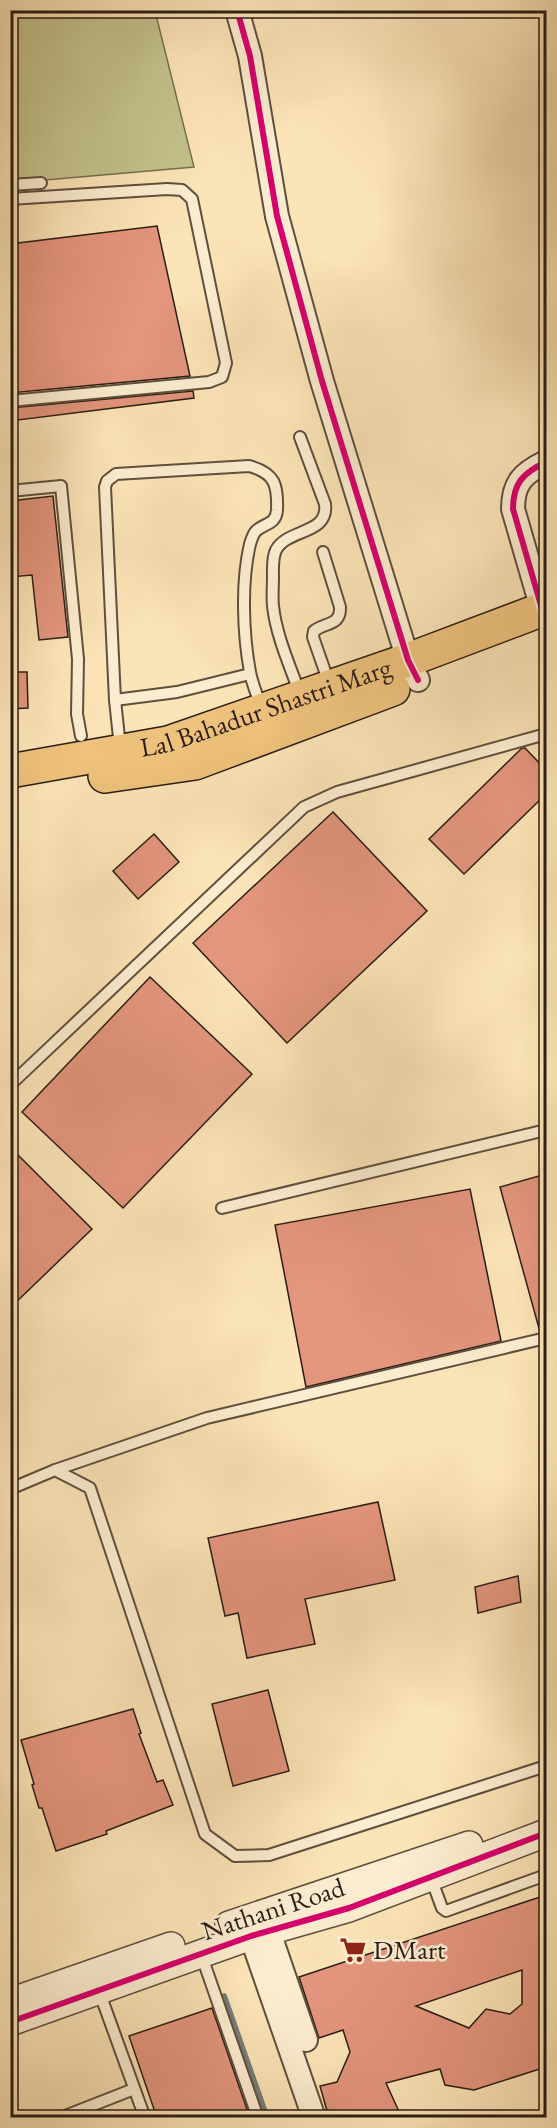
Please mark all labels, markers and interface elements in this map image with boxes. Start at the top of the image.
street label: Lal Bahadur Shastri Marg [137,649,396,765]
street label: Nathani Road [197,1869,349,1948]
place label: DMart [373,1932,446,1967]
supermarket icon: DMart [338,1935,368,1965]

